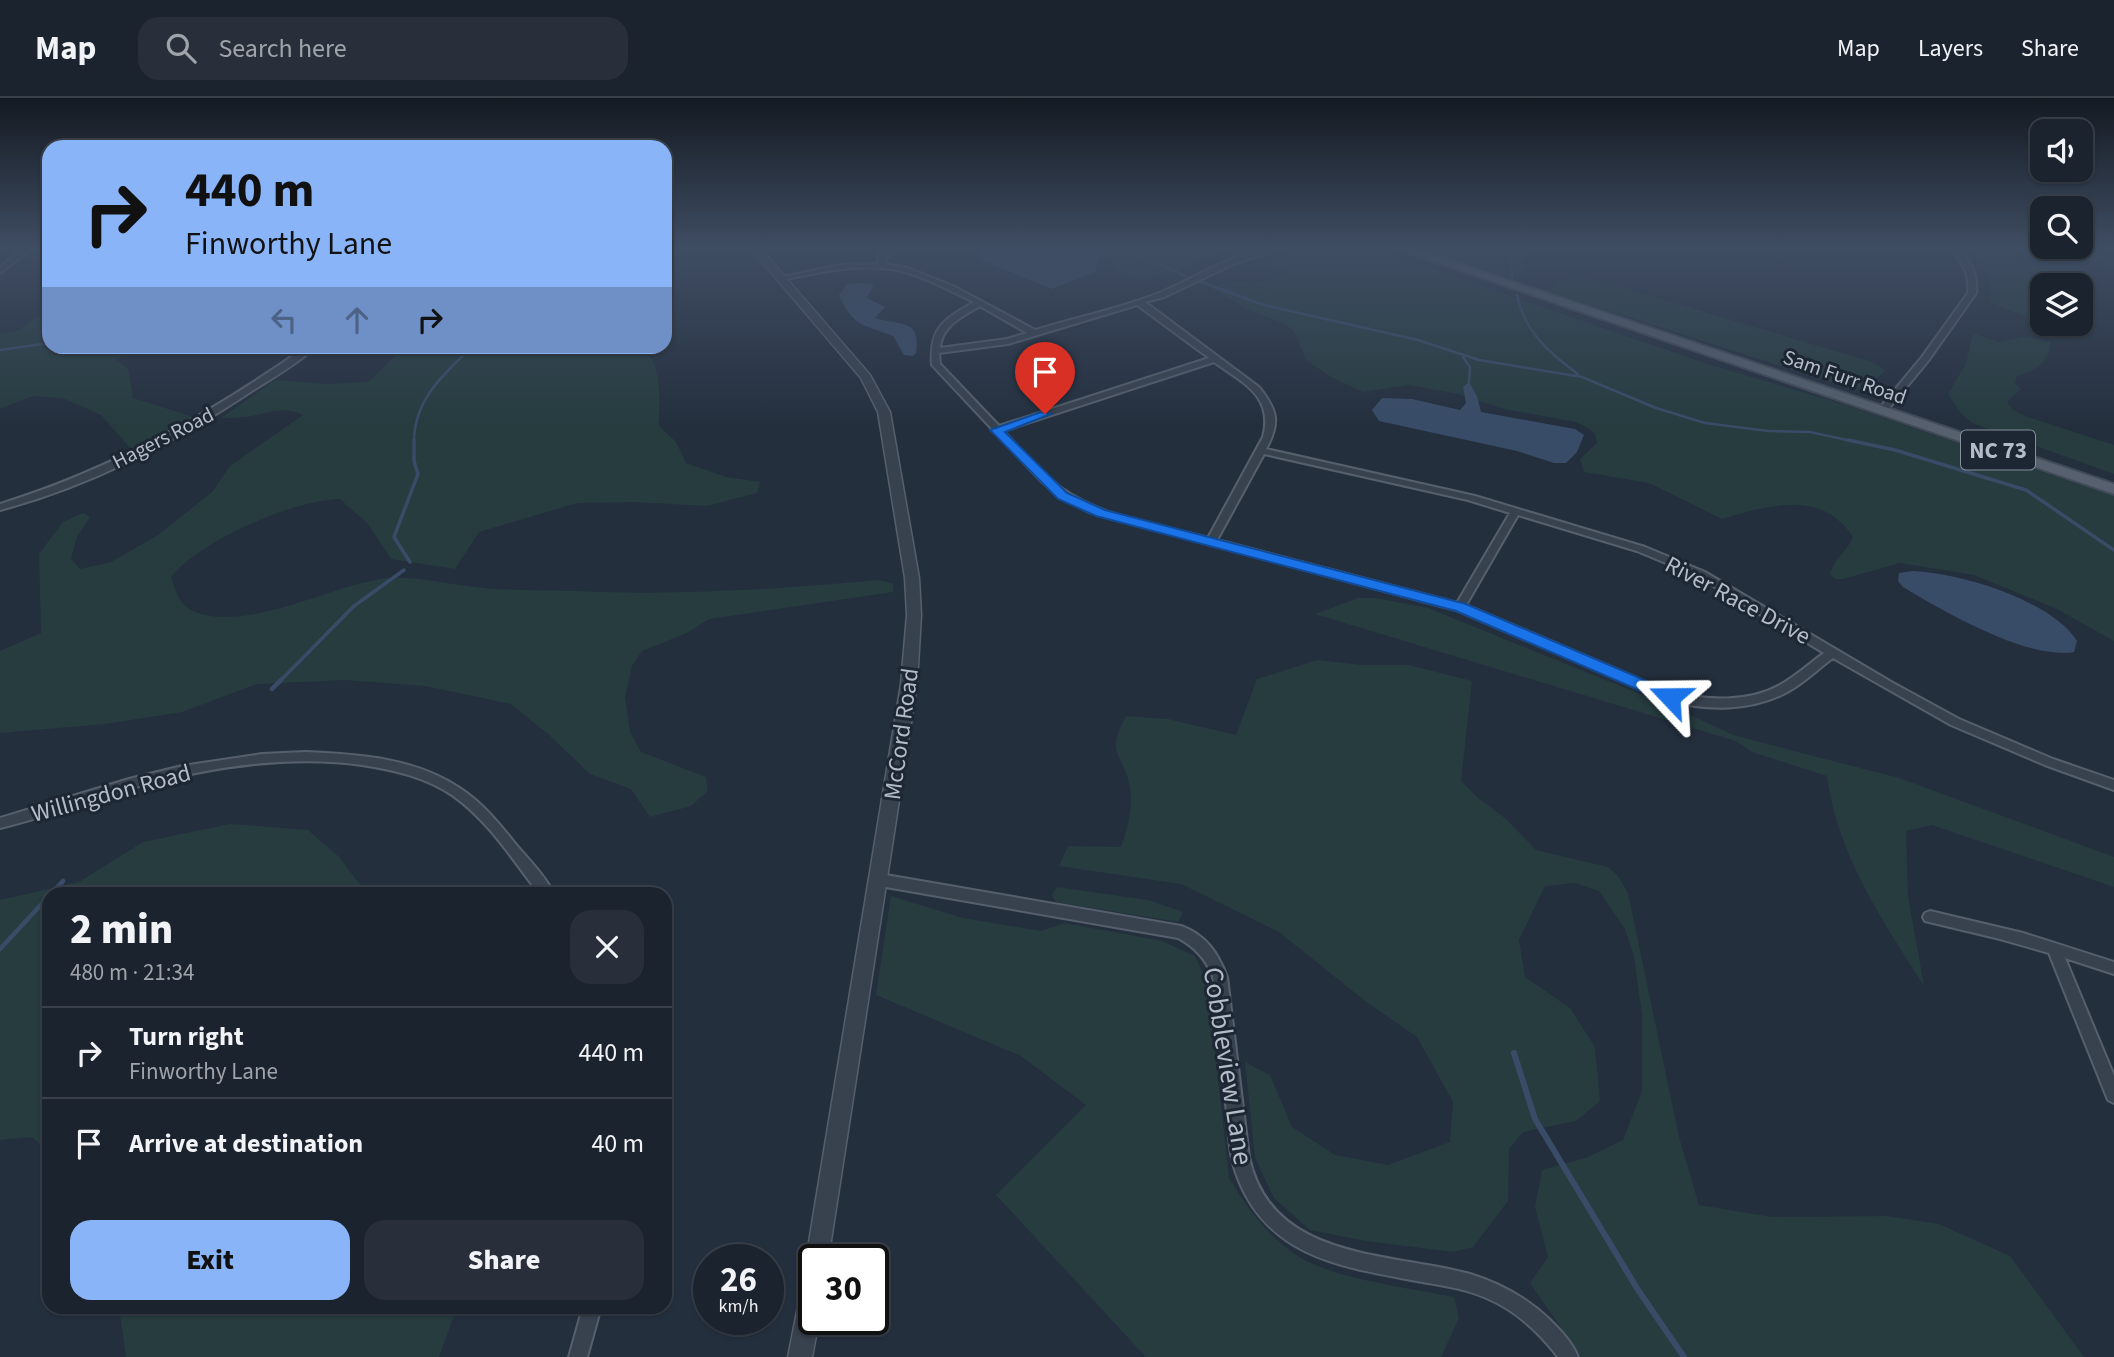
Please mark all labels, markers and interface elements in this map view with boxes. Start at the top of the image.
search box [138,17,628,80]
text: Map [35,25,96,72]
icon: search [162,29,200,67]
text: Search here [218,30,347,67]
text: Map [1837,31,1880,66]
text: Layers [1918,31,1983,66]
text: Share [2021,31,2079,66]
map controls [2030,119,2093,336]
button: sound [2030,119,2093,182]
text: 440 m [185,156,314,226]
icon: right [70,168,161,259]
button: search [2030,196,2093,259]
text: Finworthy Lane [185,221,392,267]
button: layers [2030,273,2093,336]
icon: left [265,301,303,339]
icon: ahead [338,301,376,339]
icon: right [411,301,449,339]
pin [1015,342,1075,414]
street label: Sam Furr Road [1779,342,1911,412]
icon: arrive [1026,353,1064,391]
street label: Hagers Road [107,400,219,476]
road number: NC 73 [1961,430,2035,470]
street label: River Race Drive [1659,547,1817,654]
position arrow [1633,660,1707,734]
street label: McCord Road [875,666,928,802]
street label: Willingdon Road [28,755,195,832]
text: 2 min [70,900,173,960]
button: close [570,910,644,984]
text: 480 m · 21:34 [70,956,194,989]
street label: Cobbleview Lane [1193,964,1263,1168]
text: Turn right [129,1018,244,1055]
icon: right [70,1034,108,1072]
text: 440 m [578,1034,644,1071]
text: Finworthy Lane [129,1055,278,1088]
icon: arrive [70,1125,108,1163]
text: Arrive at destination [129,1125,363,1162]
text: 40 m [591,1125,644,1162]
button: Exit [70,1220,350,1300]
button: Share [364,1220,644,1300]
speed limit sign: 30 [798,1244,889,1335]
text: 26 [720,1255,757,1305]
text: km/h [719,1294,758,1319]

